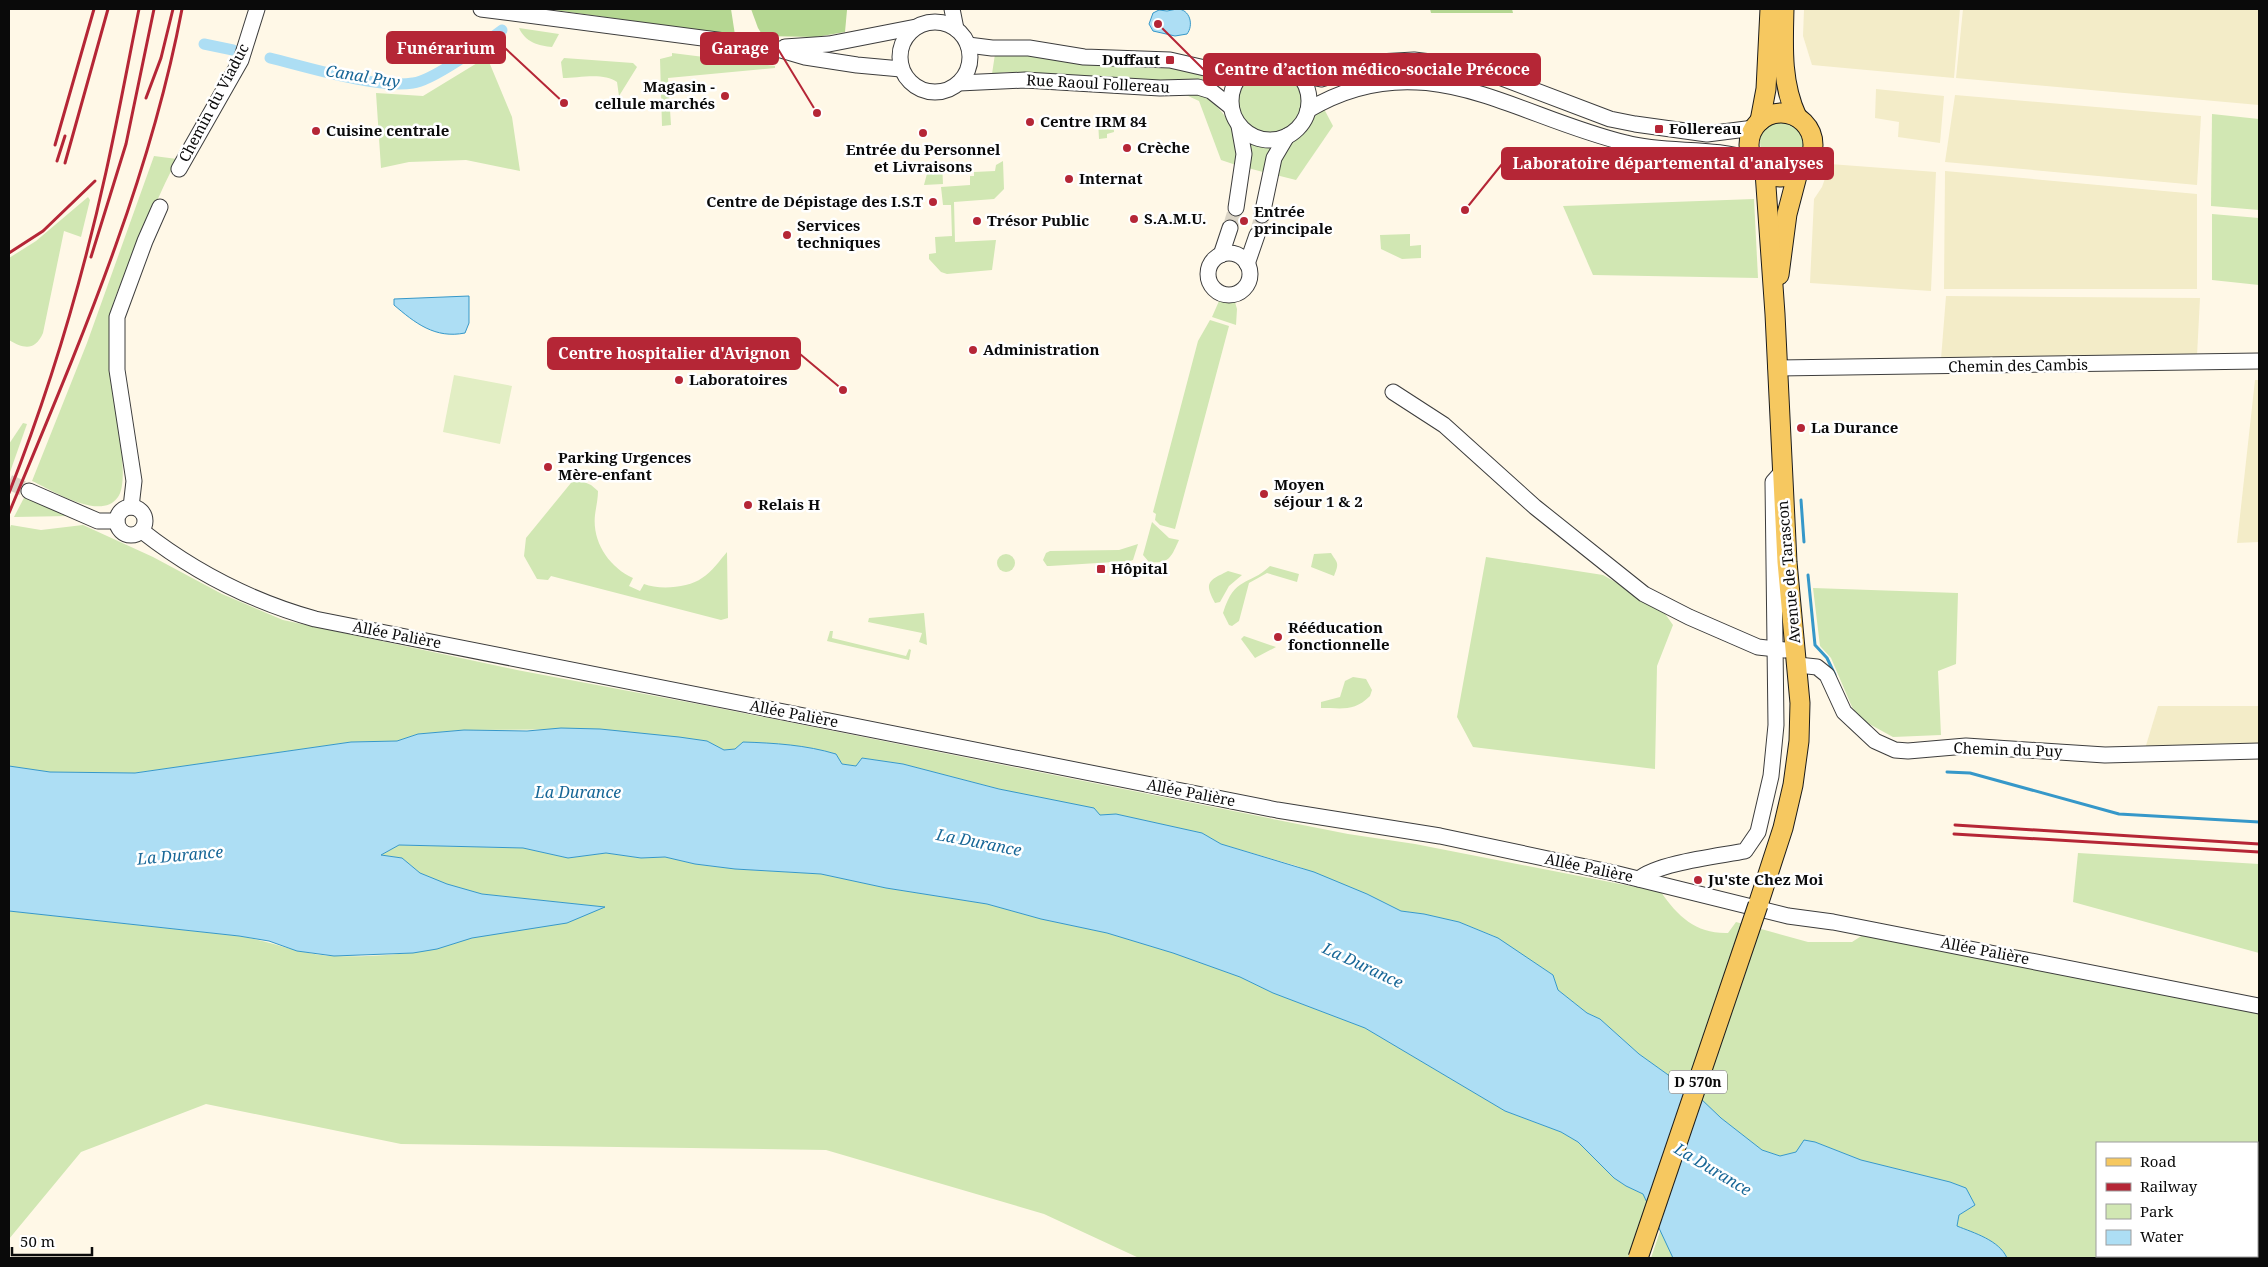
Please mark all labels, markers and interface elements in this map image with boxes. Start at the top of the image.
callout: Funérarium [387,32,505,63]
callout: Garage [701,33,778,64]
text: Funérarium [397,37,495,59]
text: Garage [711,37,769,59]
street label: Chemin du Viaduc [173,40,253,165]
place label: Duffaut [1102,49,1160,69]
marker: Duffaut [1164,54,1176,66]
callout: Centre d’action médico-sociale Précoce [1204,54,1540,85]
text: Centre d’action médico-sociale Précoce [1214,58,1530,80]
water label: Canal Puy [324,59,402,93]
street label: Rue Raoul Follereau [1026,69,1171,97]
place label: Magasin - cellule marchés [595,76,715,113]
marker: Magasin - cellule marchés [719,90,731,102]
place label: Centre IRM 84 [1040,111,1147,131]
marker: Centre IRM 84 [1024,116,1036,128]
place label: Follereau [1669,118,1742,138]
place label: Cuisine centrale [326,120,449,140]
marker: Follereau [1653,123,1665,135]
marker: Cuisine centrale [310,125,322,137]
marker: Entrée du Personnel et Livraisons [917,127,929,139]
place label: Crèche [1137,137,1190,157]
place label: Entrée du Personnel et Livraisons [846,139,1001,176]
marker: Crèche [1121,142,1133,154]
callout: Laboratoire départemental d'analyses [1502,148,1833,179]
text: Laboratoire départemental d'analyses [1513,152,1824,174]
place label: Internat [1079,168,1143,188]
marker: Internat [1063,173,1075,185]
place label: Centre de Dépistage des I.S.T [706,191,923,211]
marker: Centre de Dépistage des I.S.T [927,196,939,208]
place label: Entrée principale [1254,201,1333,238]
place label: S.A.M.U. [1144,208,1207,228]
place label: Trésor Public [987,210,1089,230]
marker: S.A.M.U. [1128,213,1140,225]
place label: Services techniques [797,215,880,252]
marker: Trésor Public [971,215,983,227]
marker: Entrée principale [1238,215,1250,227]
marker: Services techniques [781,229,793,241]
callout: Centre hospitalier d'Avignon [548,338,800,369]
place label: Administration [983,339,1100,359]
text: Centre hospitalier d'Avignon [558,342,790,364]
marker: Administration [967,344,979,356]
street label: Chemin des Cambis [1948,354,2088,376]
place label: Laboratoires [689,369,788,389]
marker: Laboratoires [673,374,685,386]
place label: La Durance [1811,417,1898,437]
marker: La Durance [1795,422,1807,434]
place label: Parking Urgences Mère-enfant [558,447,691,484]
marker: Parking Urgences Mère-enfant [542,461,554,473]
place label: Moyen séjour 1 & 2 [1274,474,1363,511]
marker: Moyen séjour 1 & 2 [1258,488,1270,500]
place label: Relais H [758,494,820,514]
marker: Relais H [742,499,754,511]
street label: Avenue de Tarascon [1772,499,1804,644]
place label: Hôpital [1111,558,1169,578]
marker: Hôpital [1095,563,1107,575]
street label: Allée Palière [351,616,443,652]
place label: Rééducation fonctionnelle [1288,617,1390,654]
marker: Rééducation fonctionnelle [1272,631,1284,643]
street label: Allée Palière [748,695,840,731]
street label: Chemin du Puy [1953,737,2063,761]
street label: Allée Palière [1145,774,1237,810]
water label: La Durance [534,781,621,803]
water label: La Durance [934,823,1024,861]
water label: La Durance [135,840,224,870]
street label: Allée Palière [1543,848,1635,886]
place label: Ju'ste Chez Moi [1707,869,1824,889]
marker: Ju'ste Chez Moi [1692,874,1704,886]
street label: Allée Palière [1939,932,2031,968]
water label: La Durance [1318,936,1407,993]
road number: D 570n [1669,1070,1727,1094]
water label: La Durance [1669,1137,1756,1201]
legend [2096,1142,2258,1257]
text: Road [2140,1151,2176,1171]
text: Railway [2140,1176,2198,1196]
text: Park [2140,1201,2174,1221]
scale bar [12,1224,92,1256]
text: Water [2140,1226,2183,1246]
text: 50 m [20,1231,55,1251]

